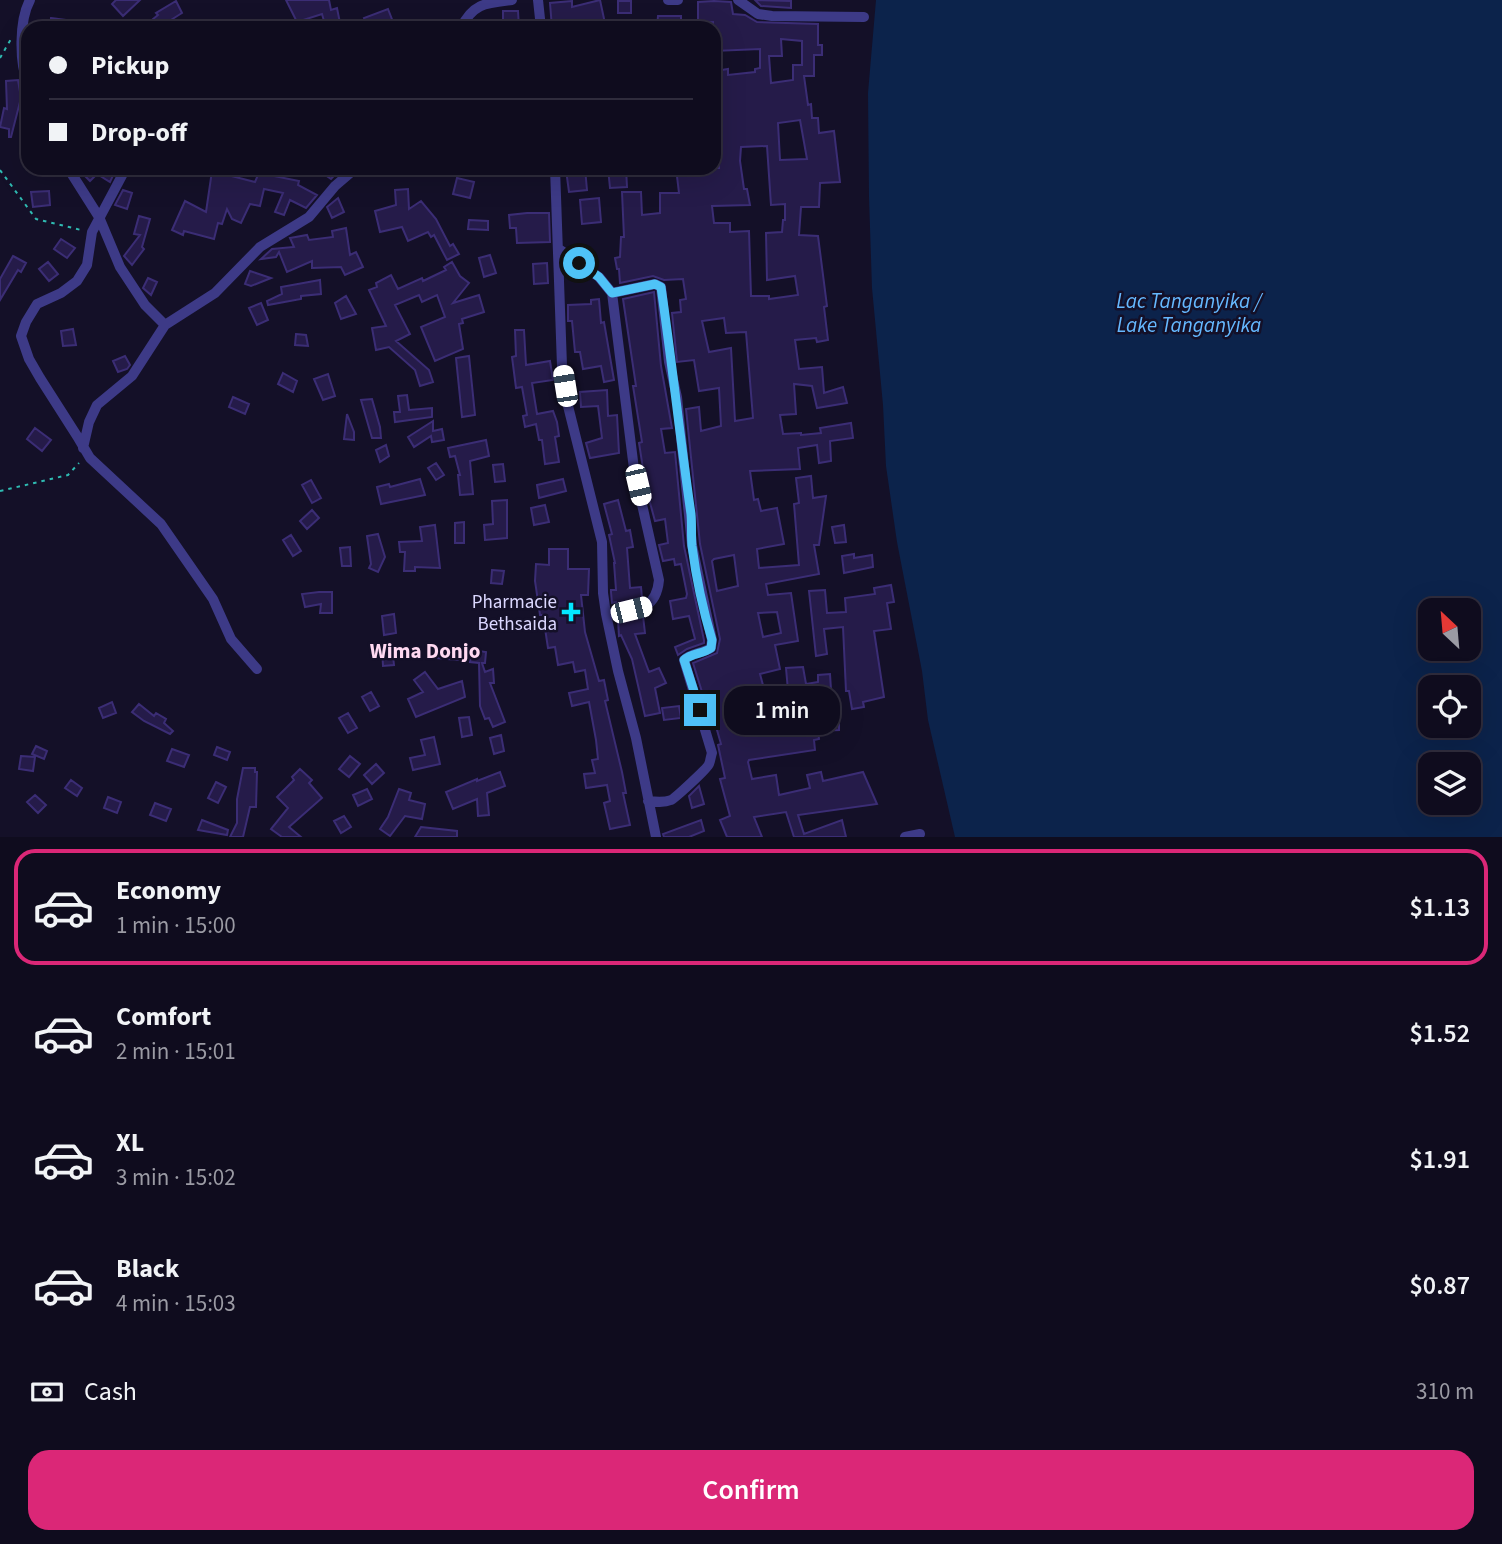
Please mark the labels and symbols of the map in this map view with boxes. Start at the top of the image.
route start [563,247,595,279]
water label: Lac Tanganyika / Lake Tanganyika [1116,286,1264,340]
car [552,364,579,408]
car [624,462,653,508]
place label: Pharmacie Bethsaida [472,589,557,638]
car [609,595,654,625]
north arrow [1418,598,1480,662]
marker: Pharmacie Bethsaida [563,604,579,620]
district label: Wima Donjo [370,636,480,666]
callout: 1 min [724,686,840,734]
route end [684,694,716,726]

